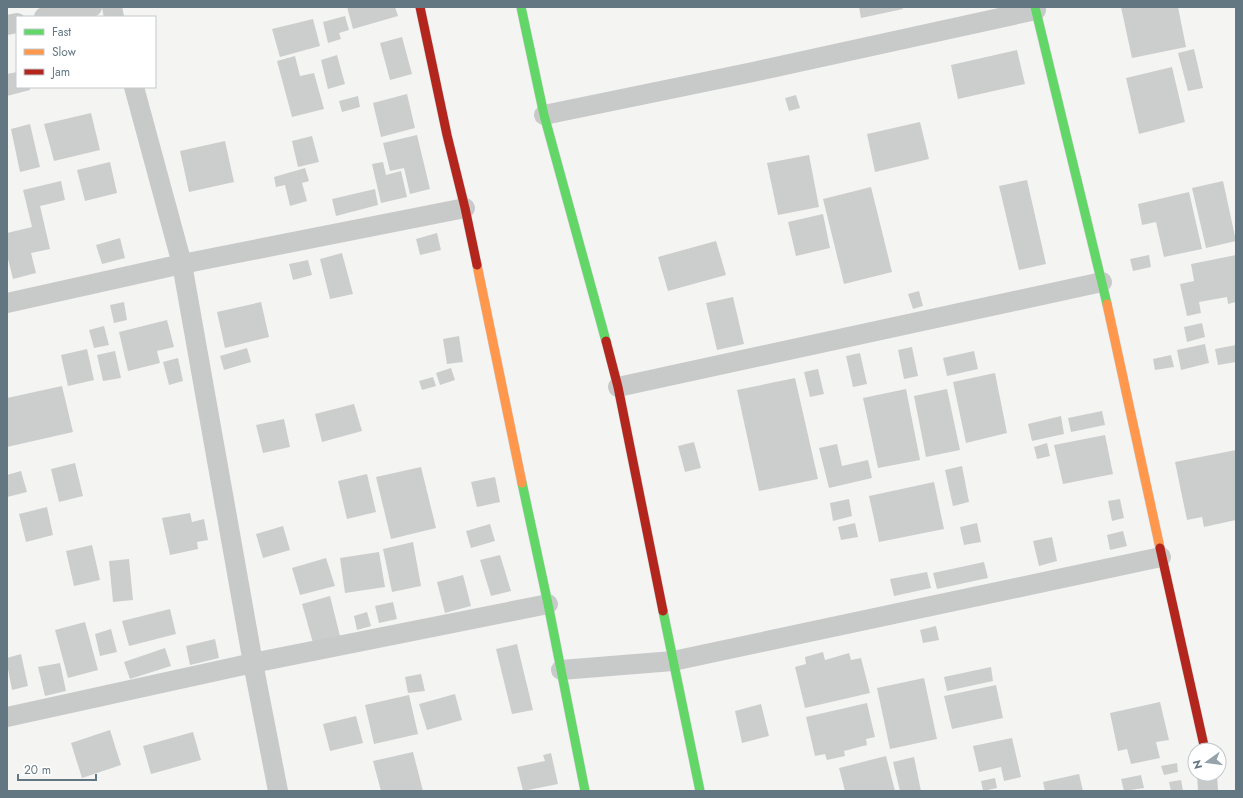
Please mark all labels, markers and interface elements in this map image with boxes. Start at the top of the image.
legend [16,16,156,88]
text: Fast [52,23,71,41]
text: Slow [52,43,77,61]
text: Jam [50,63,70,81]
north arrow [1187,742,1227,782]
scale bar [18,756,96,782]
text: N [1188,758,1206,771]
text: 20 m [24,761,51,779]

